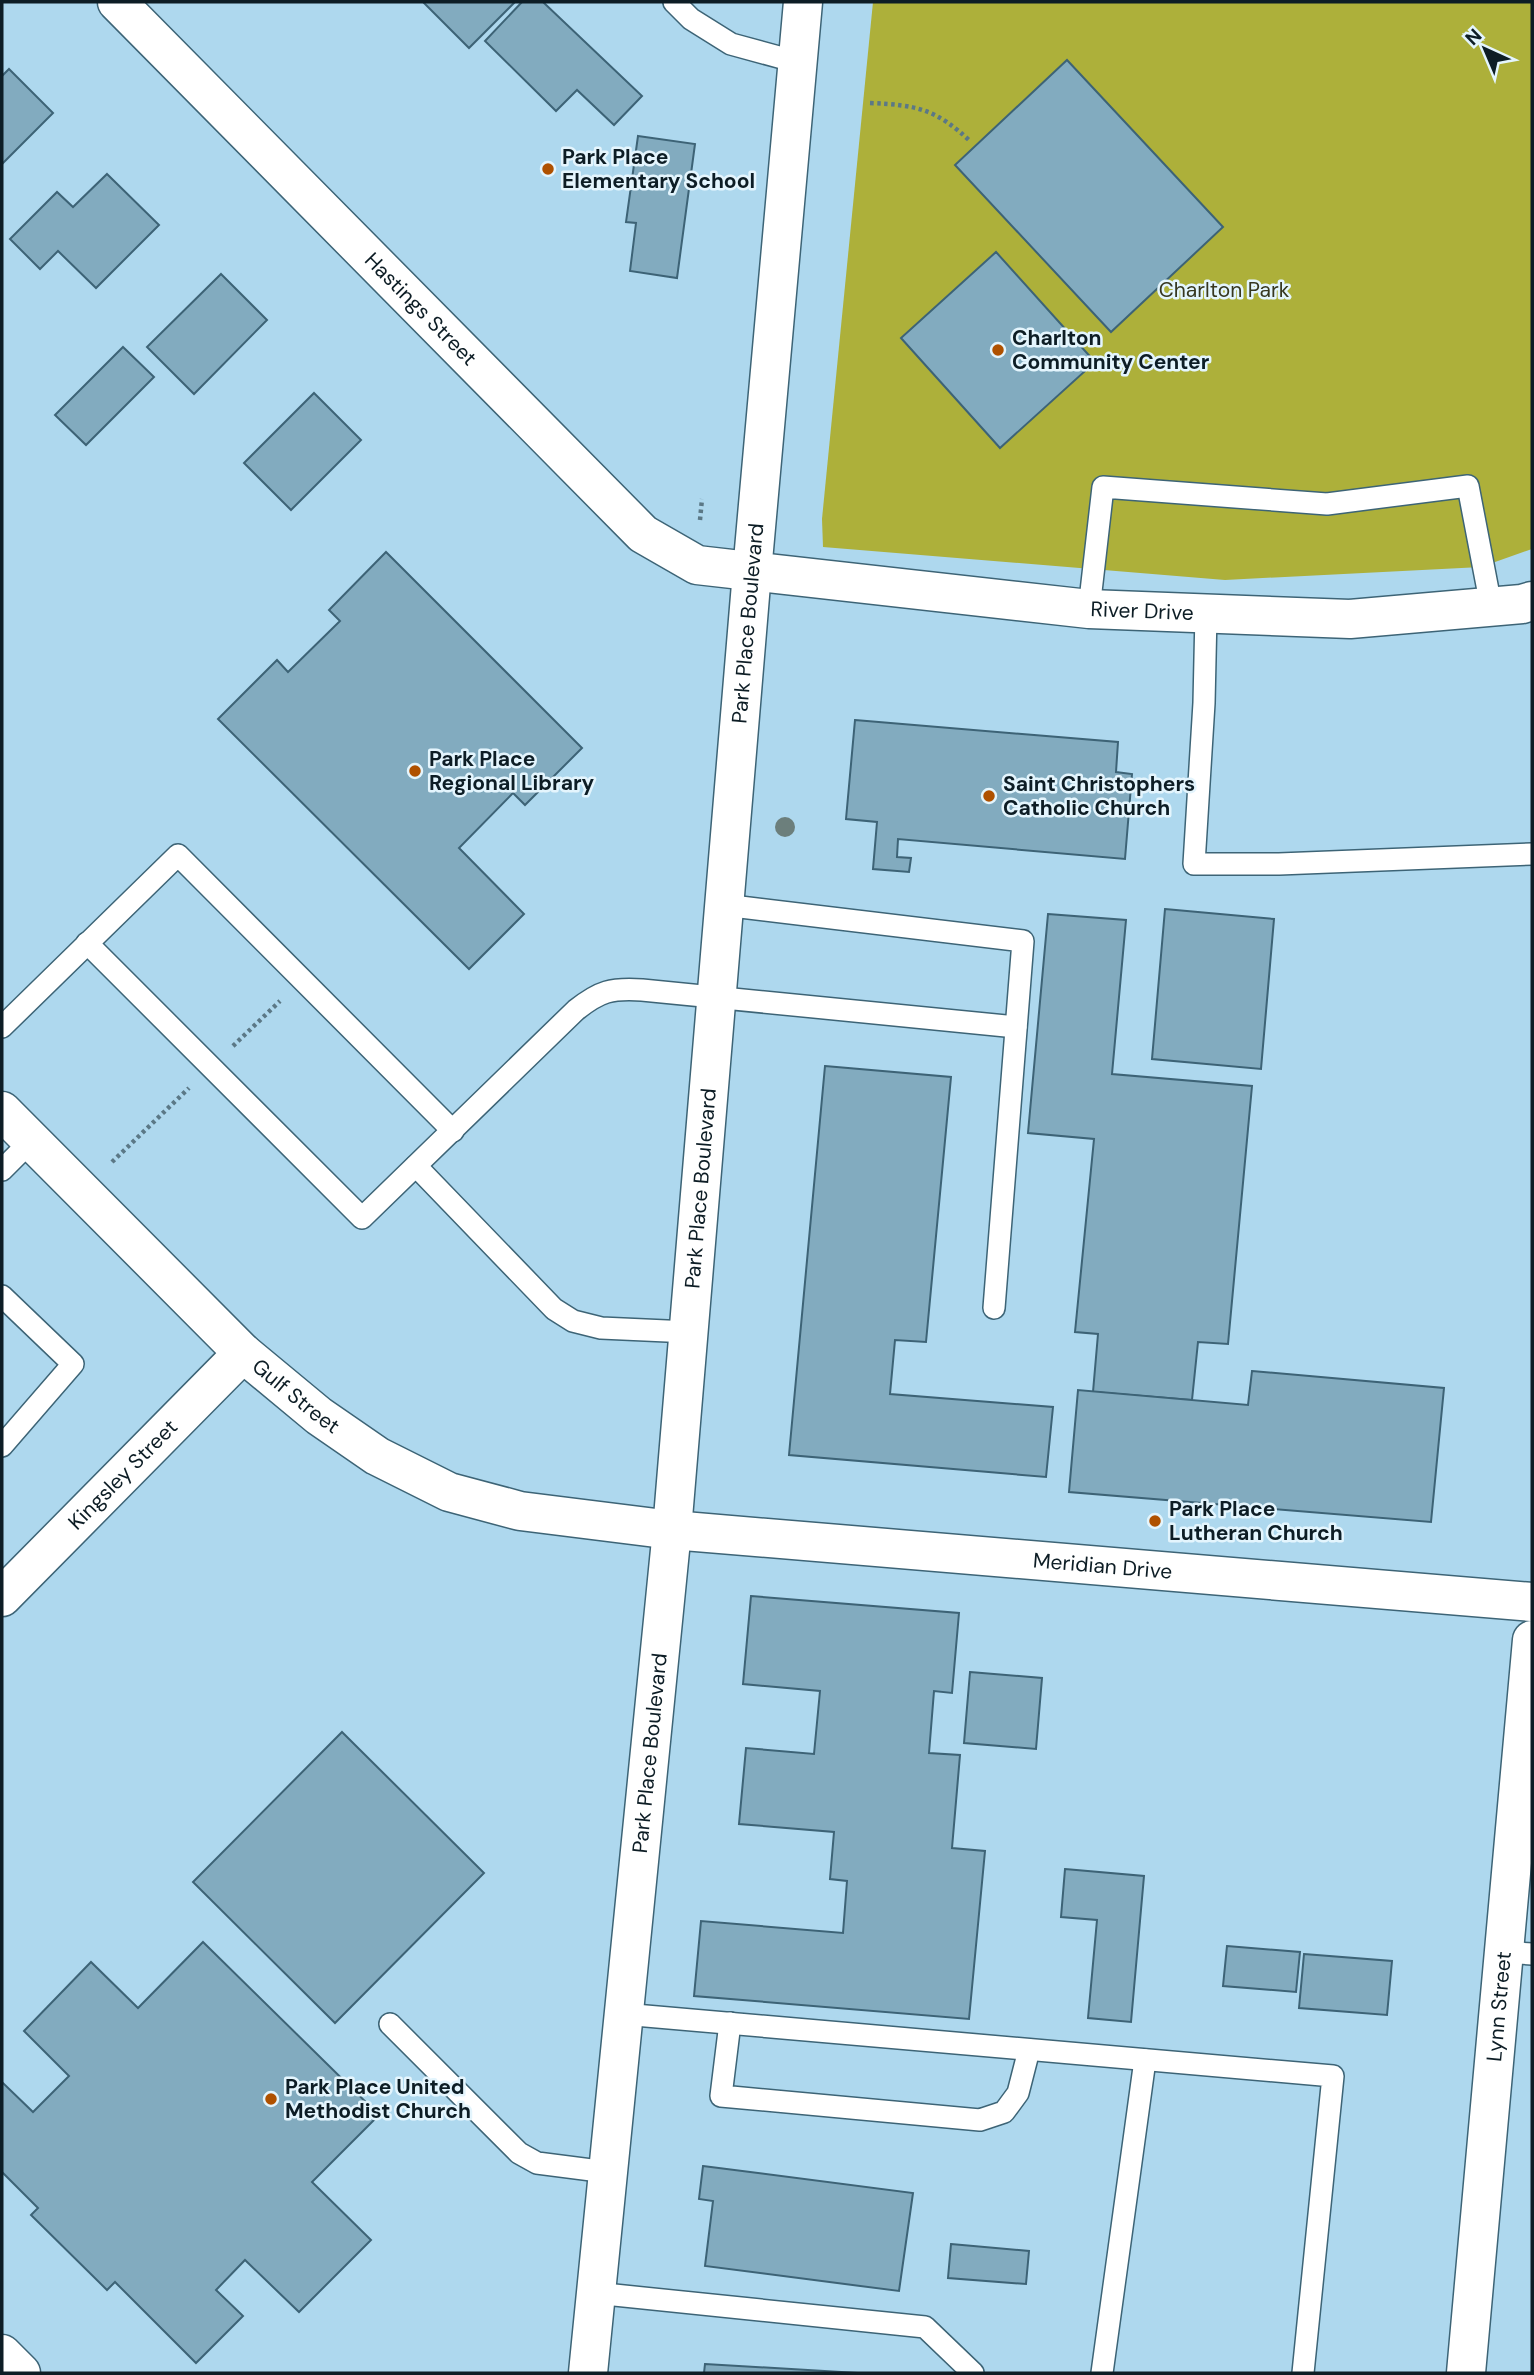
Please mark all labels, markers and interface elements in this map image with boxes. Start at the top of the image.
north arrow [1450,14,1520,84]
text: N [1460,23,1487,51]
place label: Park Place Elementary School [562,143,755,195]
marker: Park Place Elementary School [540,161,556,177]
street label: Hastings Street [359,247,483,372]
park label: Charlton Park [1159,276,1290,304]
place label: Charlton Community Center [1012,324,1210,376]
marker: Charlton Community Center [990,342,1006,358]
street label: Park Place Boulevard [725,522,770,725]
street label: River Drive [1090,595,1194,627]
place label: Park Place Regional Library [429,745,595,797]
marker: Park Place Regional Library [407,763,423,779]
place label: Saint Christophers Catholic Church [1003,770,1195,822]
marker: Saint Christophers Catholic Church [981,788,997,804]
street label: Park Place Boulevard [678,1087,723,1290]
street label: Gulf Street [246,1352,345,1440]
street label: Kingsley Street [62,1413,184,1536]
place label: Park Place Lutheran Church [1169,1495,1343,1547]
marker: Park Place Lutheran Church [1147,1513,1163,1529]
street label: Meridian Drive [1032,1546,1173,1586]
street label: Park Place Boulevard [626,1652,674,1854]
street label: Lynn Street [1480,1950,1518,2063]
place label: Park Place United Methodist Church [285,2073,471,2125]
marker: Park Place United Methodist Church [263,2091,279,2107]

